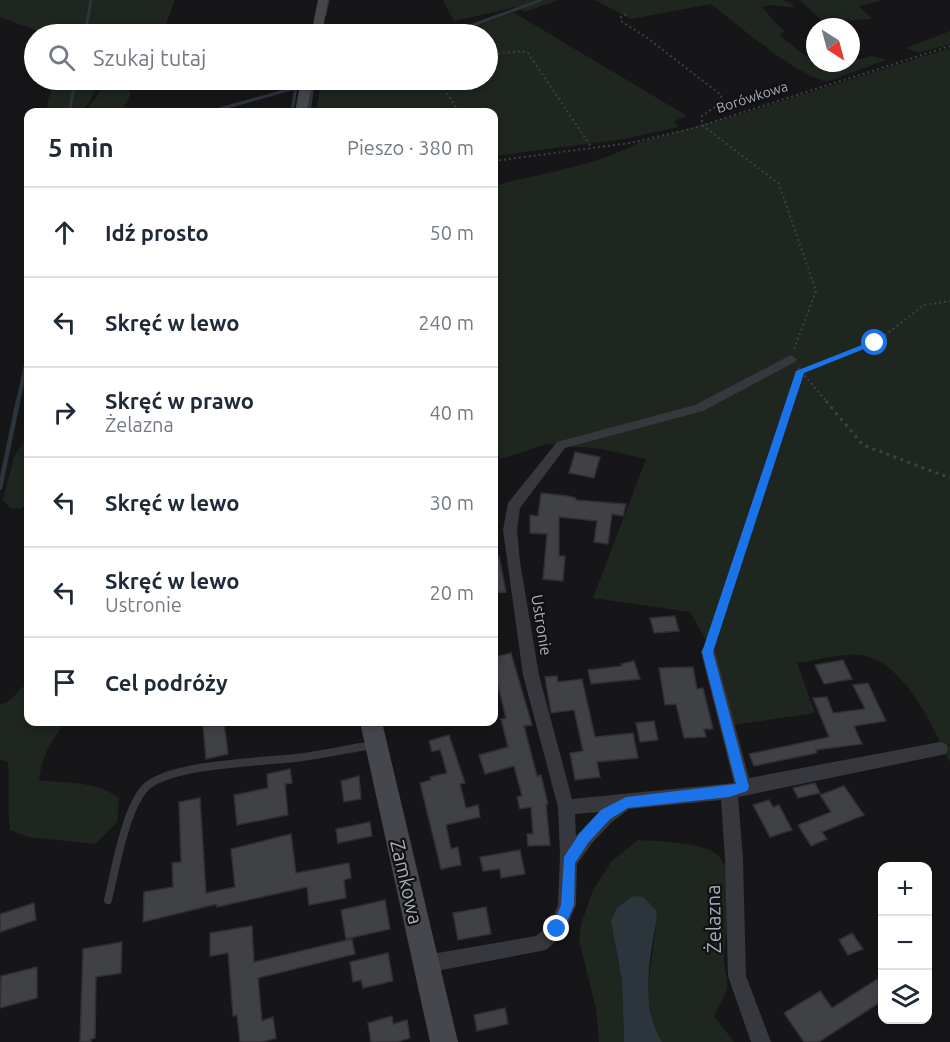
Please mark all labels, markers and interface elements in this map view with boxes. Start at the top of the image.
north arrow [806,18,860,72]
search box [24,24,498,90]
icon: search [45,41,78,74]
text: Szukaj tutaj [93,45,206,70]
street label: Borówkowa [714,78,790,116]
text: 5 min [48,133,114,162]
text: Pieszo · 380 m [347,136,474,159]
icon: ahead [48,216,81,249]
text: Idź prosto [105,220,209,245]
text: 50 m [430,221,474,244]
icon: left [48,306,81,339]
text: Skręć w lewo [105,310,239,335]
text: 240 m [418,311,474,334]
route start [861,329,887,355]
text: Skręć w prawo [105,388,254,413]
icon: right [48,396,81,429]
text: 40 m [430,401,474,424]
text: Żelazna [105,413,174,436]
icon: left [48,486,81,519]
text: Skręć w lewo [105,490,239,515]
text: 30 m [430,491,474,514]
text: Skręć w lewo [105,568,239,593]
icon: left [48,576,81,609]
text: 20 m [430,581,474,604]
text: Ustronie [105,593,182,616]
street label: Ustronie [528,593,556,657]
icon: arrive [48,666,81,699]
text: Cel podróży [105,670,228,695]
street label: Zamkowa [386,837,428,927]
map controls [878,862,932,1024]
button: + [878,862,932,916]
street label: Żelazna [701,884,725,954]
route end [543,915,569,941]
button: − [878,916,932,970]
button: layers [878,970,932,1024]

